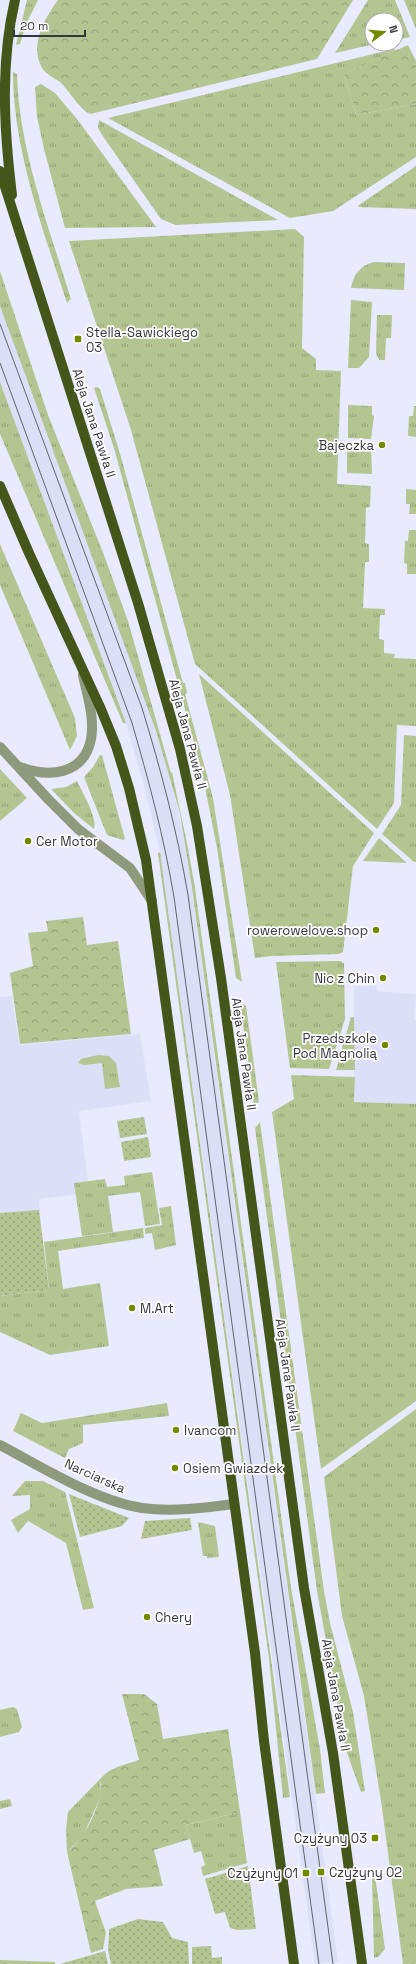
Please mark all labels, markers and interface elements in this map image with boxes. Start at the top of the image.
scale bar [14,12,85,38]
north arrow [364,12,404,52]
text: 20 m [20,18,48,34]
text: N [386,24,401,35]
place label: Stella-Sawickiego 03 [86,324,198,356]
marker: Stella-Sawickiego 03 [73,334,83,344]
street label: Aleja Jana Pawła II [68,366,120,480]
place label: Bajeczka [318,437,375,454]
marker: Bajeczka [377,440,387,450]
street label: Aleja Jana Pawła II [165,677,211,791]
place label: Cer Motor [36,833,98,850]
marker: Cer Motor [23,836,33,846]
place label: rowerowelove.shop [247,922,368,939]
marker: rowerowelove.shop [371,925,381,935]
place label: Nic z Chin [314,970,375,987]
marker: Nic z Chin [378,973,388,983]
street label: Aleja Jana Pawła II [228,996,260,1112]
place label: Przedszkole Pod Magnolią [293,1030,378,1062]
marker: Przedszkole Pod Magnolią [380,1040,390,1050]
place label: M.Art [140,1300,174,1317]
marker: M.Art [127,1303,137,1313]
street label: Aleja Jana Pawła II [272,1317,304,1433]
place label: Ivancom [184,1422,236,1439]
marker: Ivancom [171,1425,181,1435]
street label: Narciarska [62,1455,129,1497]
place label: Osiem Gwiazdek [183,1460,283,1477]
marker: Osiem Gwiazdek [170,1463,180,1473]
place label: Chery [155,1609,192,1626]
marker: Chery [142,1612,152,1622]
street label: Aleja Jana Pawła II [318,1637,354,1753]
place label: Czyżyny 03 [294,1830,367,1847]
marker: Czyżyny 03 [370,1833,380,1843]
place label: Czyżyny 02 [329,1864,402,1881]
place label: Czyżyny 01 [227,1865,298,1882]
marker: Czyżyny 02 [316,1867,326,1877]
marker: Czyżyny 01 [301,1868,311,1878]

